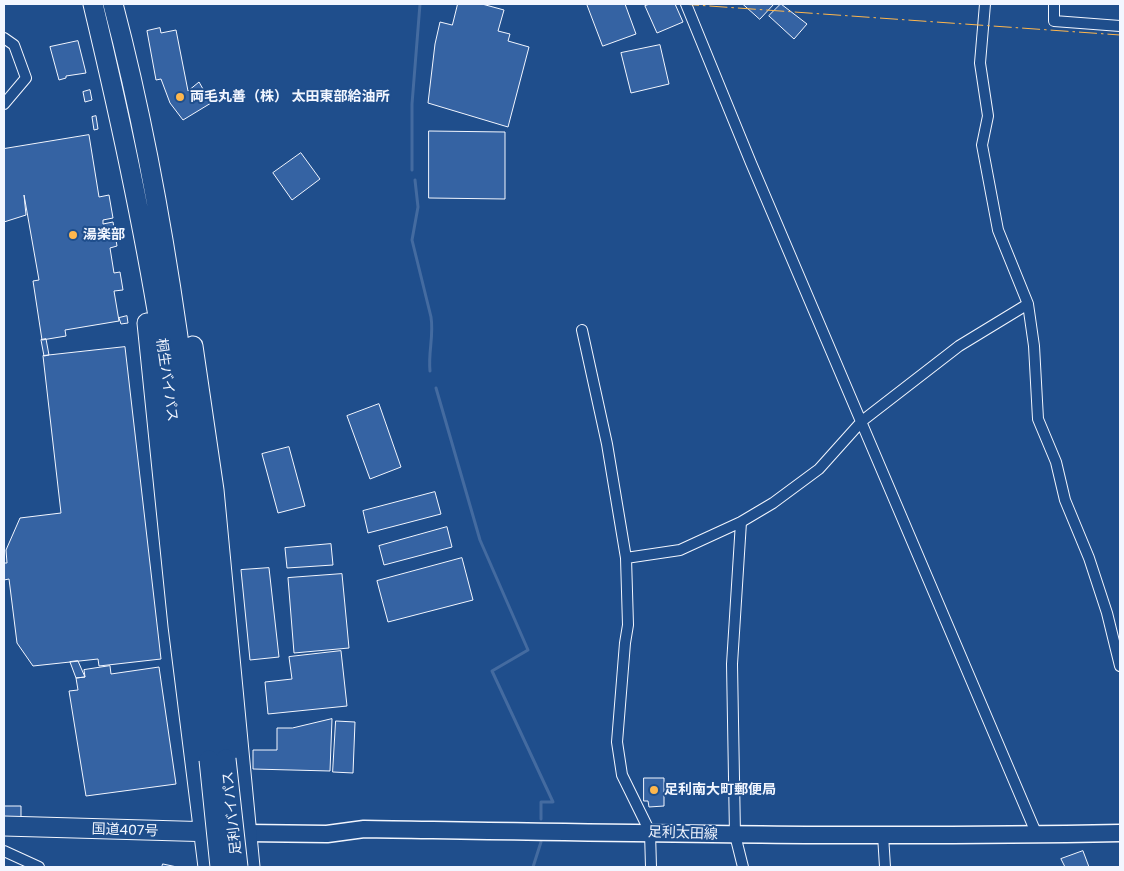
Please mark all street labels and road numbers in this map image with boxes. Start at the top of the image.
street label: 桐生バイパス [153,337,181,423]
street label: 足利バイパス [219,770,245,856]
street label: 国道407号 [91,820,159,840]
street label: 足利太田線 [648,823,718,843]

